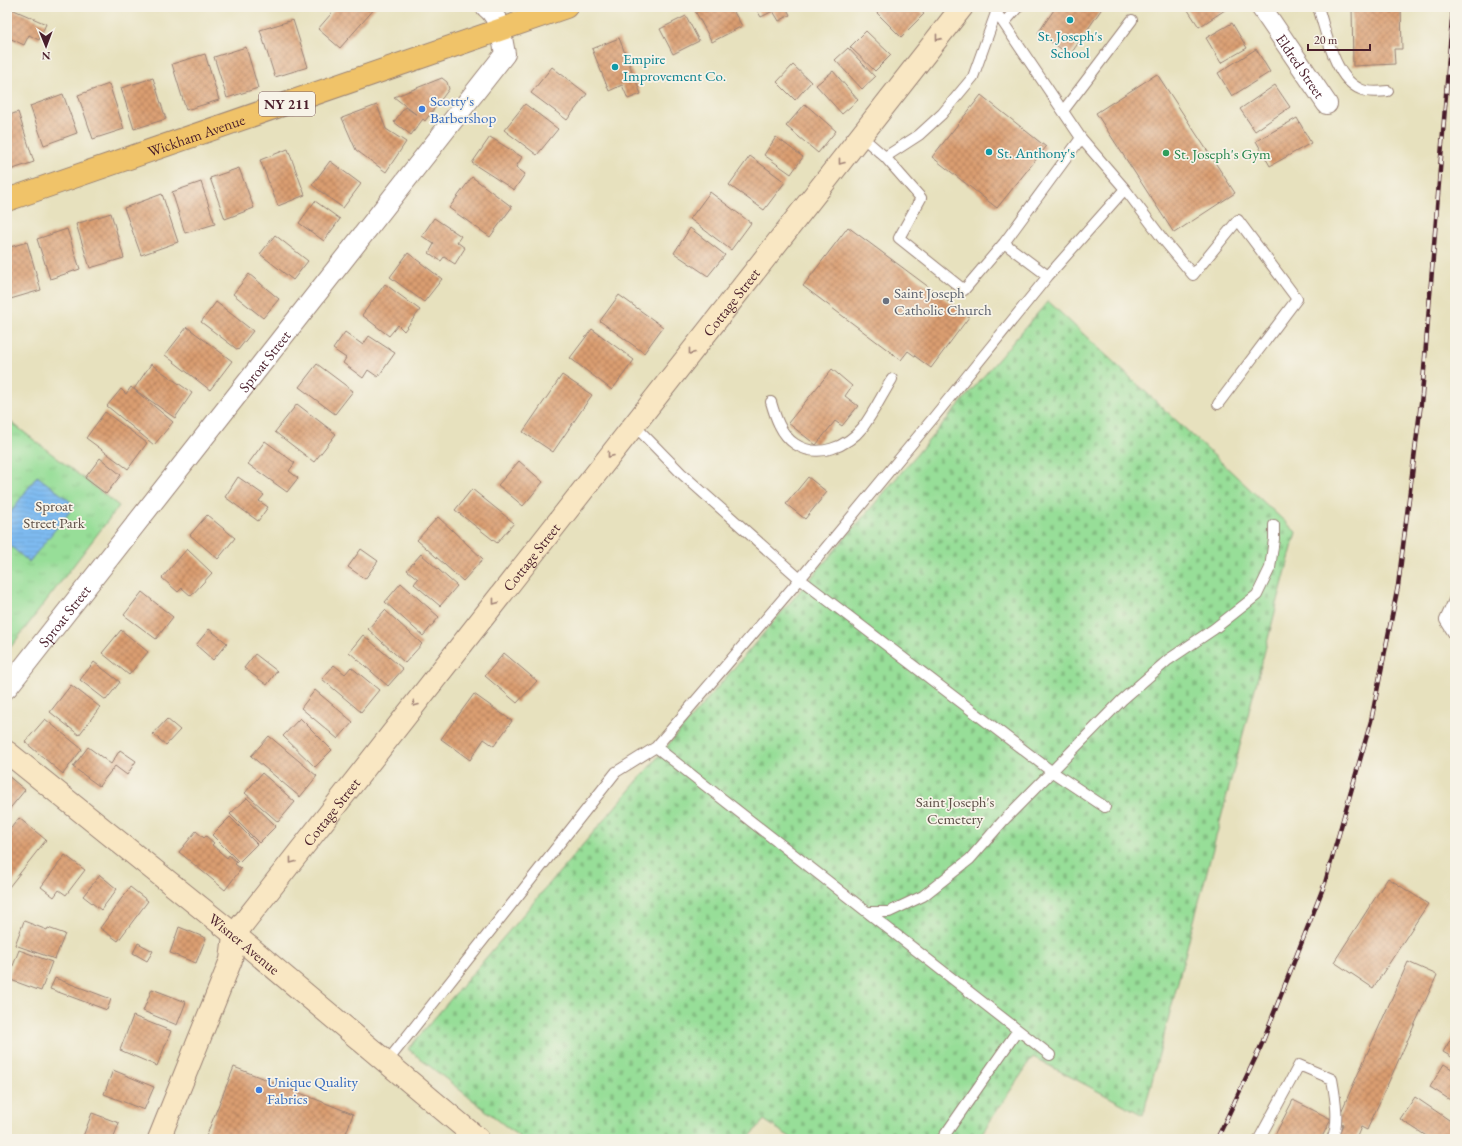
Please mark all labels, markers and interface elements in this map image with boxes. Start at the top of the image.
marker: St. Joseph's School [1065,15,1075,25]
north arrow [26,26,66,66]
place label: St. Joseph's School [1038,26,1102,62]
scale bar [1308,26,1370,52]
street label: Eldred Street [1272,30,1330,102]
text: 20 m [1314,32,1338,48]
one-way arrow [936,33,943,40]
text: N [42,49,51,63]
place label: Empire Improvement Co. [623,49,726,85]
marker: Empire Improvement Co. [610,62,620,72]
place label: Scotty's Barbershop [430,91,496,127]
road number: NY 211 [259,92,315,116]
marker: Scotty's Barbershop [417,104,427,114]
street label: Wickham Avenue [145,109,247,160]
place label: St. Anthony's [997,143,1075,162]
place label: St. Joseph's Gym [1174,144,1271,163]
marker: St. Anthony's [984,147,994,157]
marker: St. Joseph's Gym [1161,148,1171,158]
one-way arrow [838,157,845,164]
street label: Cottage Street [698,263,764,340]
place label: Saint Joseph Catholic Church [894,283,992,319]
marker: Saint Joseph Catholic Church [881,296,891,306]
street label: Sproat Street [234,326,294,396]
one-way arrow [689,348,696,355]
one-way arrow [608,451,615,458]
park label: Sproat Street Park [23,496,86,532]
street label: Cottage Street [498,518,564,595]
street label: Sproat Street [34,581,94,650]
one-way arrow [493,597,500,604]
one-way arrow [413,700,420,707]
street label: Cottage Street [298,773,364,850]
park label: Saint Joseph's Cemetery [916,792,994,828]
one-way arrow [289,857,296,864]
street label: Wisner Avenue [205,908,284,978]
place label: Unique Quality Fabrics [267,1072,359,1108]
marker: Unique Quality Fabrics [254,1085,264,1095]

